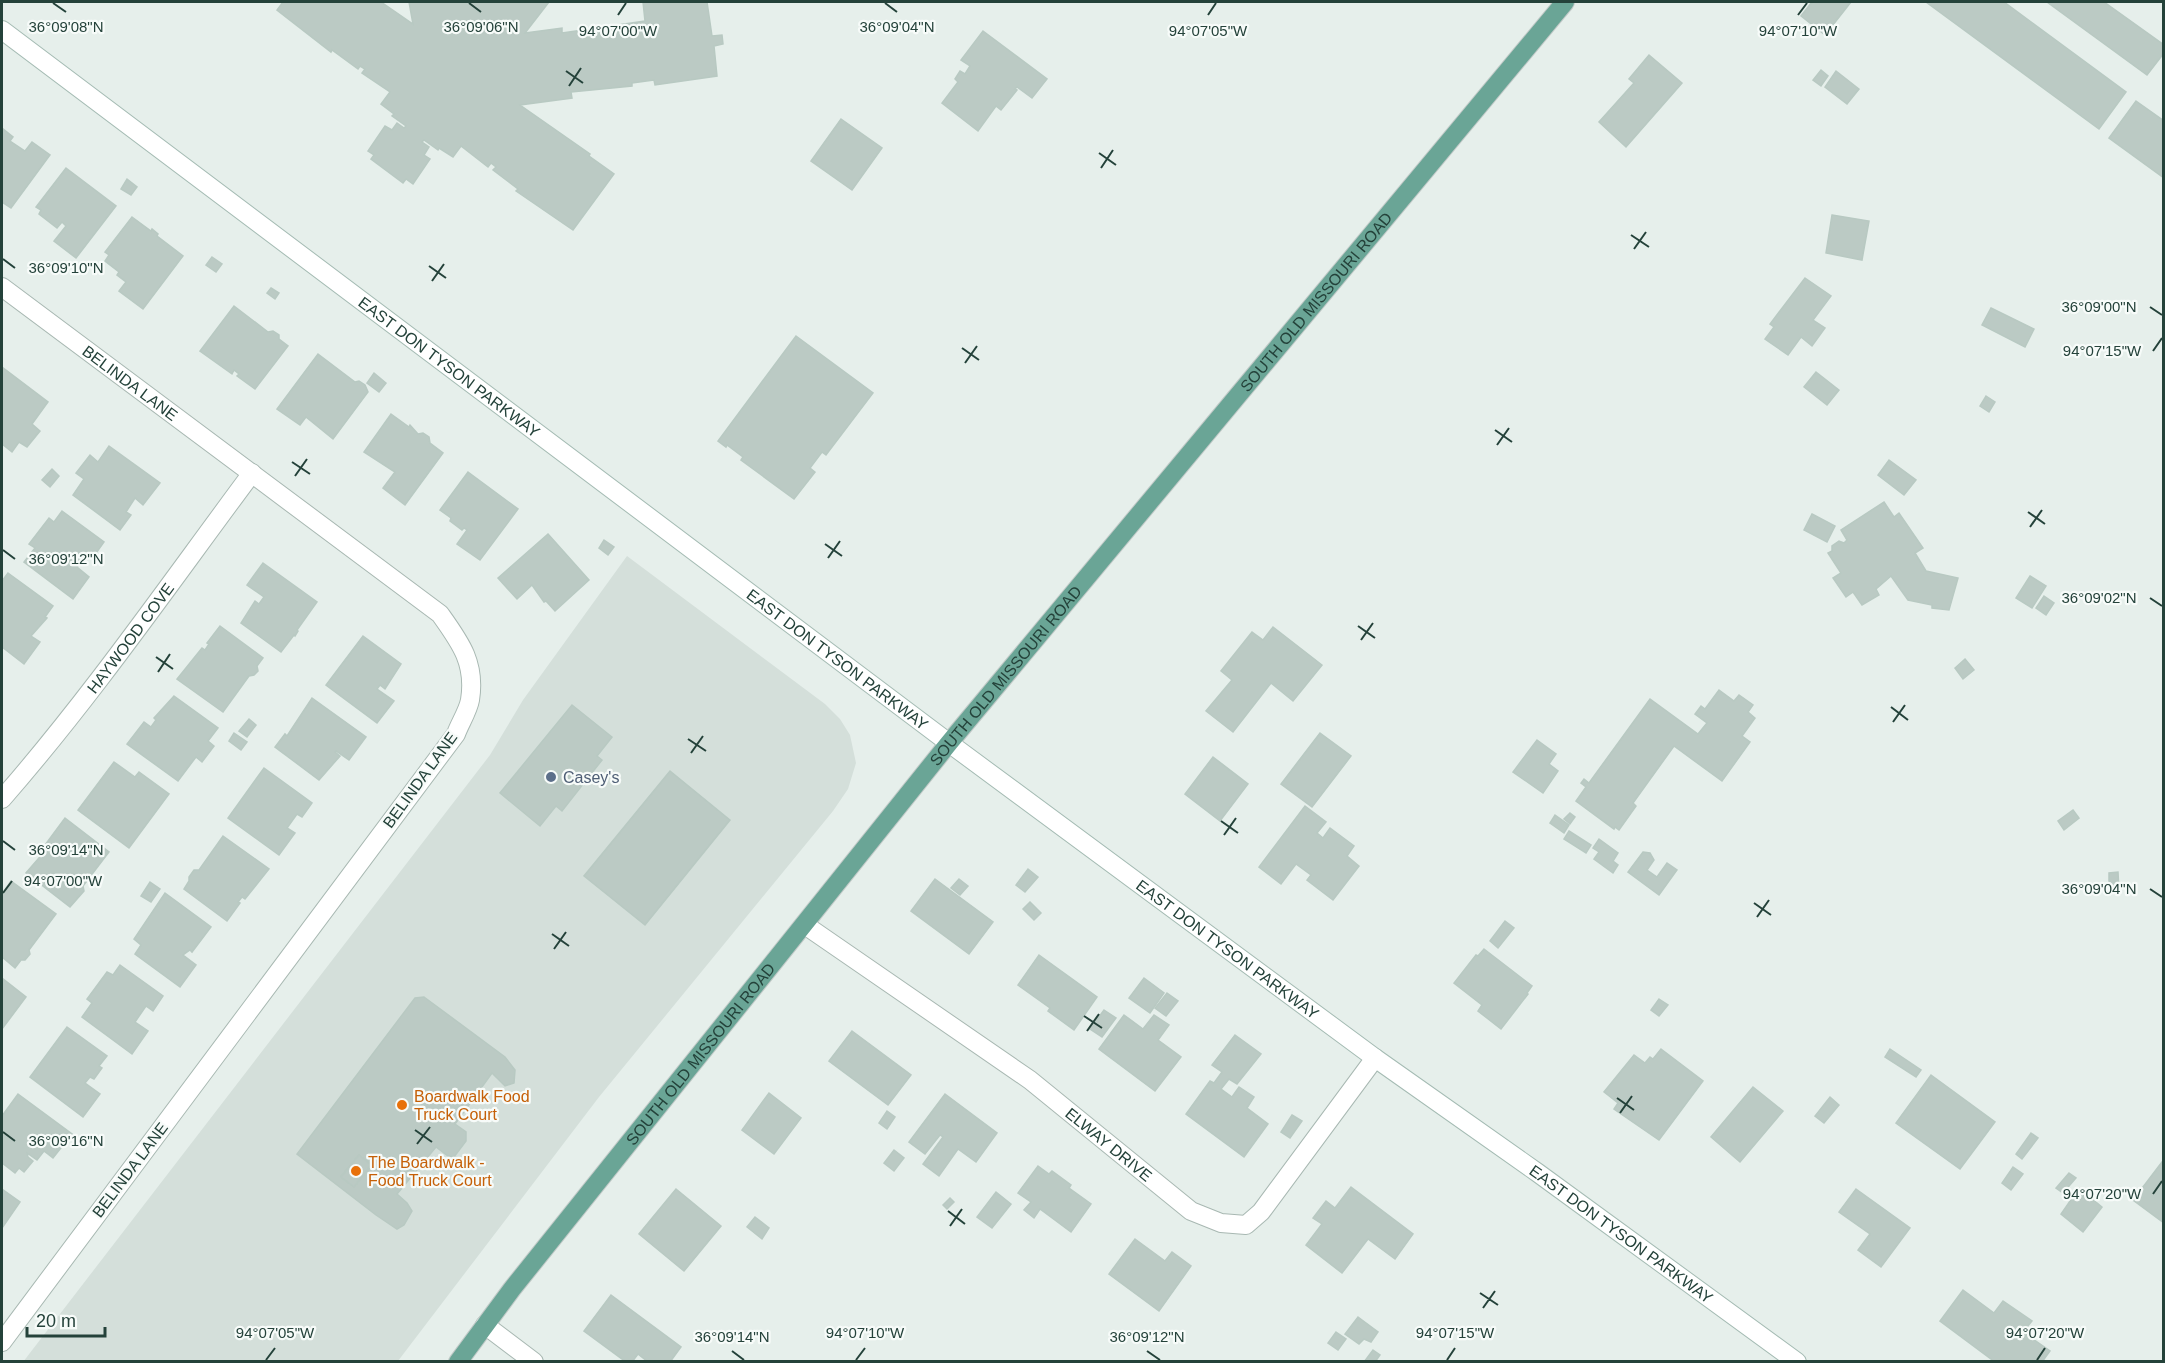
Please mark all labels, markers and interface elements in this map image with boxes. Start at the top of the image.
text: 36°09'08"N [28,18,104,35]
text: 36°09'06"N [443,18,519,35]
text: 36°09'04"N [859,18,935,35]
text: 94°07'00"W [579,22,658,39]
text: 94°07'05"W [1169,22,1248,39]
text: 94°07'10"W [1759,22,1838,39]
street label: SOUTH OLD MISSOURI ROAD [1237,209,1395,395]
text: 36°09'10"N [28,259,104,276]
street label: EAST DON TYSON PARKWAY [355,293,544,441]
text: 36°09'00"N [2061,298,2137,315]
street label: BELINDA LANE [79,342,181,424]
text: 94°07'15"W [2063,342,2142,359]
text: 36°09'12"N [28,550,104,567]
street label: HAYWOOD COVE [83,579,177,696]
street label: SOUTH OLD MISSOURI ROAD [926,582,1084,769]
street label: EAST DON TYSON PARKWAY [744,585,932,733]
text: 36°09'02"N [2061,589,2137,606]
street label: BELINDA LANE [380,729,460,831]
place label: Casey's [563,769,619,786]
marker: Casey's [544,770,558,784]
text: 36°09'14"N [28,841,104,858]
text: 94°07'00"W [24,872,103,889]
street label: EAST DON TYSON PARKWAY [1133,876,1322,1022]
text: 36°09'04"N [2061,880,2137,897]
street label: SOUTH OLD MISSOURI ROAD [622,960,778,1148]
place label: Boardwalk Food Truck Court [414,1088,530,1123]
marker: Boardwalk Food Truck Court [395,1098,409,1112]
street label: ELWAY DRIVE [1062,1104,1155,1184]
street label: BELINDA LANE [89,1119,171,1221]
text: 36°09'16"N [28,1132,104,1149]
place label: The Boardwalk - Food Truck Court [368,1154,492,1189]
street label: EAST DON TYSON PARKWAY [1527,1162,1717,1306]
marker: The Boardwalk - Food Truck Court [349,1164,363,1178]
text: 94°07'20"W [2063,1185,2142,1202]
scale bar [27,1300,105,1338]
text: 20 m [36,1311,76,1331]
text: 94°07'05"W [236,1324,315,1341]
text: 94°07'10"W [826,1324,905,1341]
text: 94°07'15"W [1416,1324,1495,1341]
text: 94°07'20"W [2006,1324,2085,1341]
text: 36°09'14"N [694,1328,770,1345]
text: 36°09'12"N [1109,1328,1185,1345]

